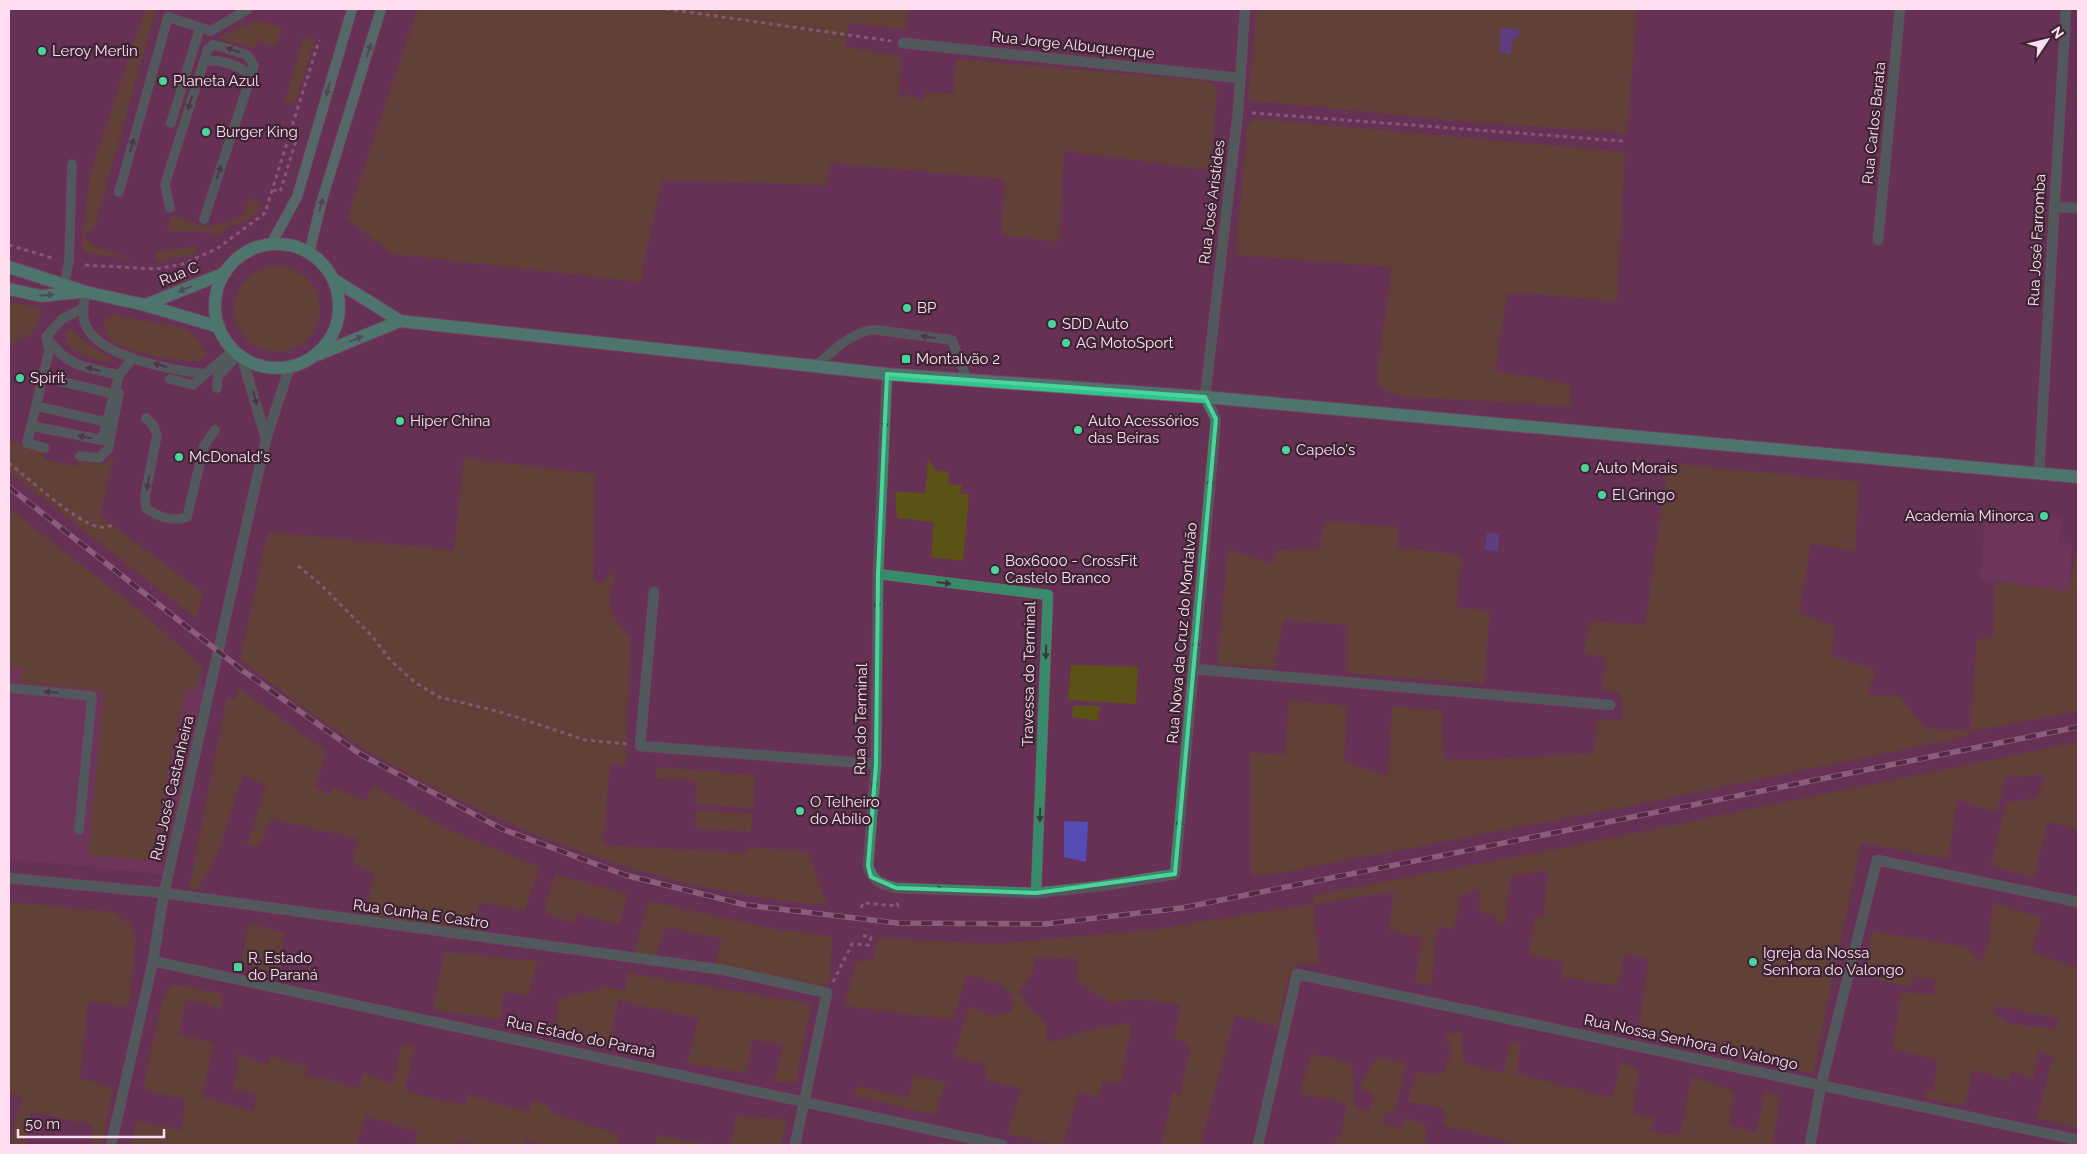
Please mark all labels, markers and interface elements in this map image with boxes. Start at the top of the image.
north arrow [2022,15,2072,65]
text: N [2048,24,2067,42]
street label: Rua Jorge Albuquerque [990,27,1156,63]
place label: Leroy Merlin [52,42,138,60]
one-way arrow [365,42,373,57]
marker: Leroy Merlin [36,45,48,57]
one-way arrow [225,46,240,53]
street label: Rua Carlos Barata [1859,61,1889,185]
place label: Planeta Azul [173,72,260,90]
marker: Planeta Azul [157,75,169,87]
one-way arrow [324,82,332,97]
one-way arrow [186,96,194,111]
place label: Burger King [216,123,298,141]
marker: Burger King [200,126,212,138]
one-way arrow [128,137,136,152]
street label: Rua José Aristides [1195,139,1229,265]
one-way arrow [216,165,223,180]
street label: Rua José Farromba [2025,173,2049,307]
one-way arrow [317,198,325,213]
street label: Rua C [157,258,201,290]
one-way arrow [178,285,192,293]
one-way arrow [39,291,55,299]
place label: BP [917,299,936,317]
marker: BP [901,302,913,314]
place label: SDD Auto [1062,315,1129,333]
marker: SDD Auto [1046,318,1058,330]
one-way arrow [920,333,936,341]
place label: AG MotoSport [1076,334,1173,352]
one-way arrow [349,335,364,342]
marker: AG MotoSport [1060,337,1072,349]
place label: Montalvão 2 [916,350,1000,368]
marker: Montalvão 2 [900,353,912,365]
one-way arrow [152,361,167,369]
one-way arrow [85,365,100,373]
place label: Spirit [30,369,65,387]
marker: Spirit [14,372,26,384]
one-way arrow [251,390,259,405]
place label: Hiper China [410,412,490,430]
place label: Auto Acessórios das Beiras [1088,412,1199,447]
marker: Hiper China [394,415,406,427]
one-way arrow [880,415,888,431]
marker: Auto Acessórios das Beiras [1072,424,1084,436]
one-way arrow [77,432,93,440]
place label: Capelo's [1296,441,1355,459]
marker: Capelo's [1280,444,1292,456]
place label: McDonald's [189,448,270,466]
marker: McDonald's [173,451,185,463]
place label: Auto Morais [1595,459,1677,477]
marker: Auto Morais [1579,462,1591,474]
one-way arrow [144,475,152,490]
one-way arrow [1206,476,1214,492]
place label: El Gringo [1612,486,1675,504]
marker: El Gringo [1596,489,1608,501]
place label: Academia Minorca [1905,507,2034,525]
marker: Academia Minorca [2038,510,2050,522]
street label: Rua Nova da Cruz do Montalvão [1163,522,1201,744]
place label: Box6000 - CrossFit Castelo Branco [1005,552,1137,587]
marker: Box6000 - CrossFit Castelo Branco [989,564,1001,576]
one-way arrow [936,579,952,587]
one-way arrow [873,595,881,611]
street label: Travessa do Terminal [1019,600,1039,747]
one-way arrow [1192,638,1200,654]
one-way arrow [1041,645,1049,661]
street label: Rua do Terminal [851,662,871,775]
one-way arrow [42,688,58,696]
street label: Rua José Castanheira [147,714,197,862]
one-way arrow [870,775,878,791]
place label: O Telheiro do Abílio [810,793,880,828]
marker: O Telheiro do Abílio [794,805,806,817]
one-way arrow [1035,807,1043,823]
one-way arrow [1176,818,1184,834]
one-way arrow [928,886,944,894]
street label: Rua Cunha E Castro [352,896,490,932]
place label: Igreja da Nossa Senhora do Valongo [1763,944,1904,979]
place label: R. Estado do Paraná [248,949,318,984]
marker: Igreja da Nossa Senhora do Valongo [1747,956,1759,968]
marker: R. Estado do Paraná [232,961,244,973]
street label: Rua Nossa Senhora do Valongo [1582,1011,1800,1073]
street label: Rua Estado do Paraná [505,1012,657,1062]
scale bar [18,1106,164,1138]
text: 50 m [25,1115,60,1133]

